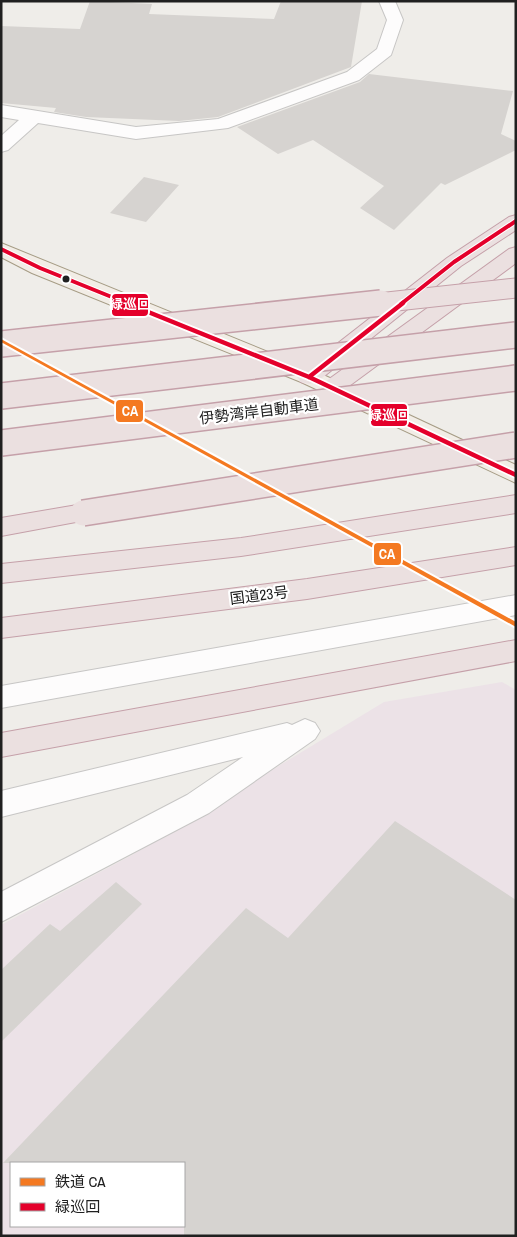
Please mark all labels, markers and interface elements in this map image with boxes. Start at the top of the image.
unlabelled marker [61,274,71,284]
line badge: 緑巡回 [111,293,149,317]
text: 緑巡回 [109,295,151,313]
street label: 伊勢湾岸自動車道 [198,393,320,429]
line badge: CA [115,399,144,423]
text: CA [122,402,139,420]
line badge: 緑巡回 [370,403,408,427]
text: 緑巡回 [368,406,410,424]
line badge: CA [373,542,402,566]
text: CA [379,545,396,563]
street label: 国道23号 [229,581,289,609]
legend [10,1162,185,1227]
text: 鉄道 CA [55,1171,106,1192]
text: 緑巡回 [55,1196,100,1217]

